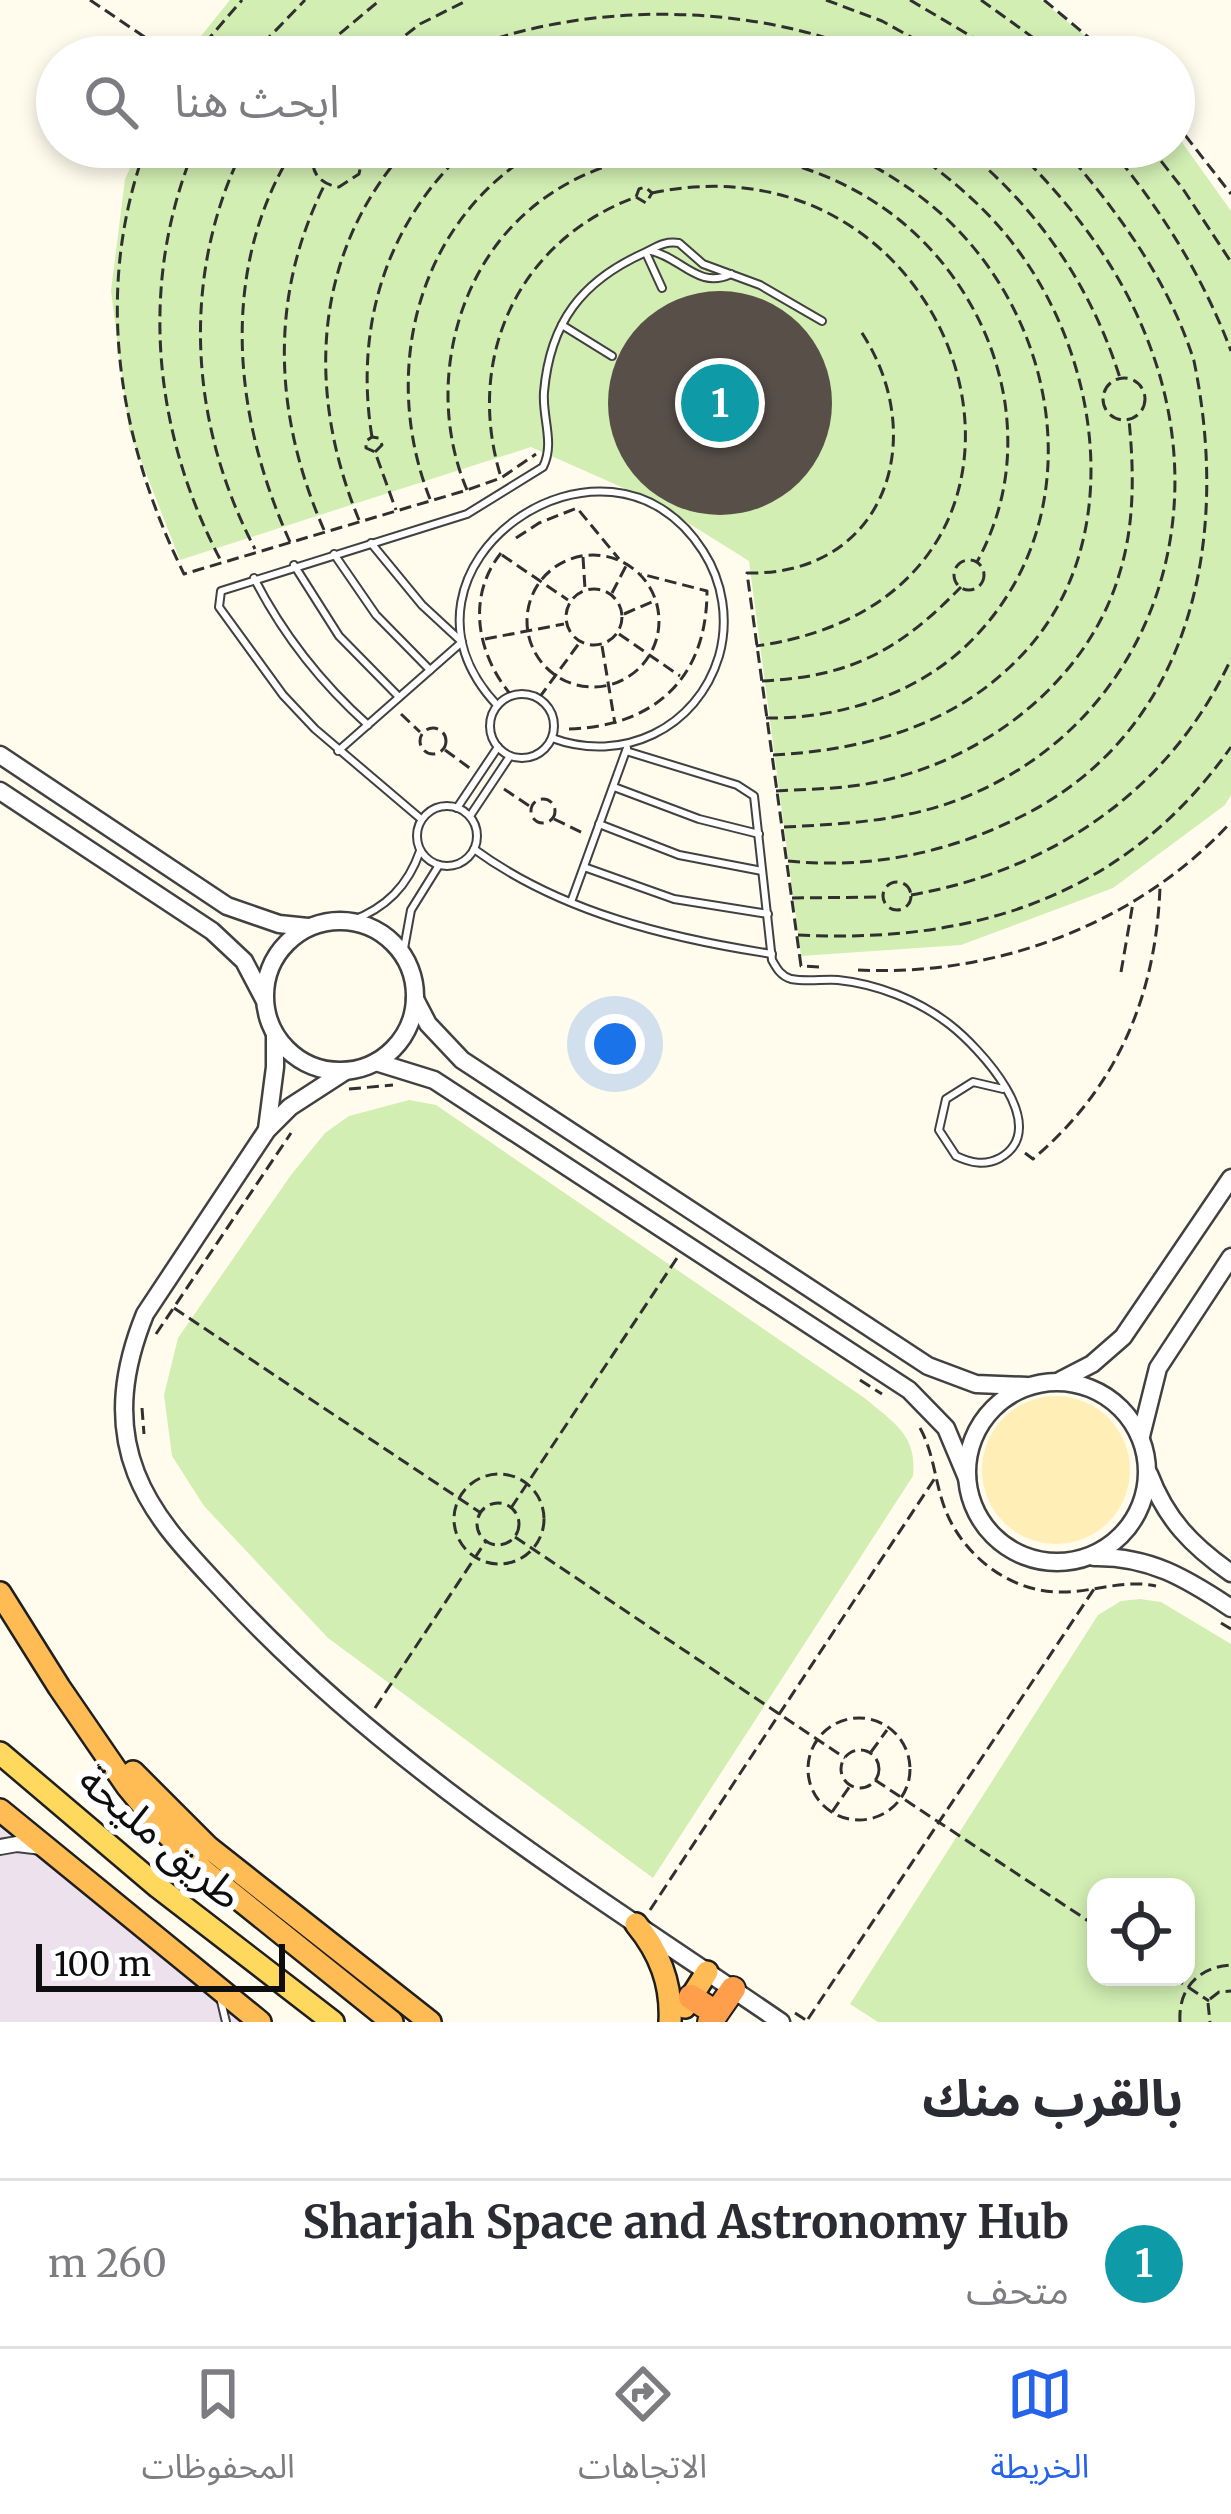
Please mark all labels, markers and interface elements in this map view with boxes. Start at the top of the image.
search box [36,36,1195,168]
icon: search [78,69,144,135]
text: ابحث هنا [174,73,340,129]
pin: 1 [681,358,759,448]
your location [585,1014,645,1074]
street label: طريق مليحة [69,1754,253,1920]
map controls [1087,1878,1195,1986]
button: locate [1087,1878,1195,1986]
scale bar [36,1938,285,1991]
text: 100 m [54,1944,151,1985]
text: بالقرب منك [922,2066,1183,2130]
text: Sharjah Space and Astronomy Hub [302,2194,1069,2250]
text: 260 m [48,2239,167,2288]
text: 1 [1135,2239,1153,2288]
text: متحف [966,2266,1069,2315]
tab: المحفوظات [142,2361,295,2502]
tab: الاتجاهات [578,2361,707,2502]
tab: الخريطة [990,2361,1089,2502]

